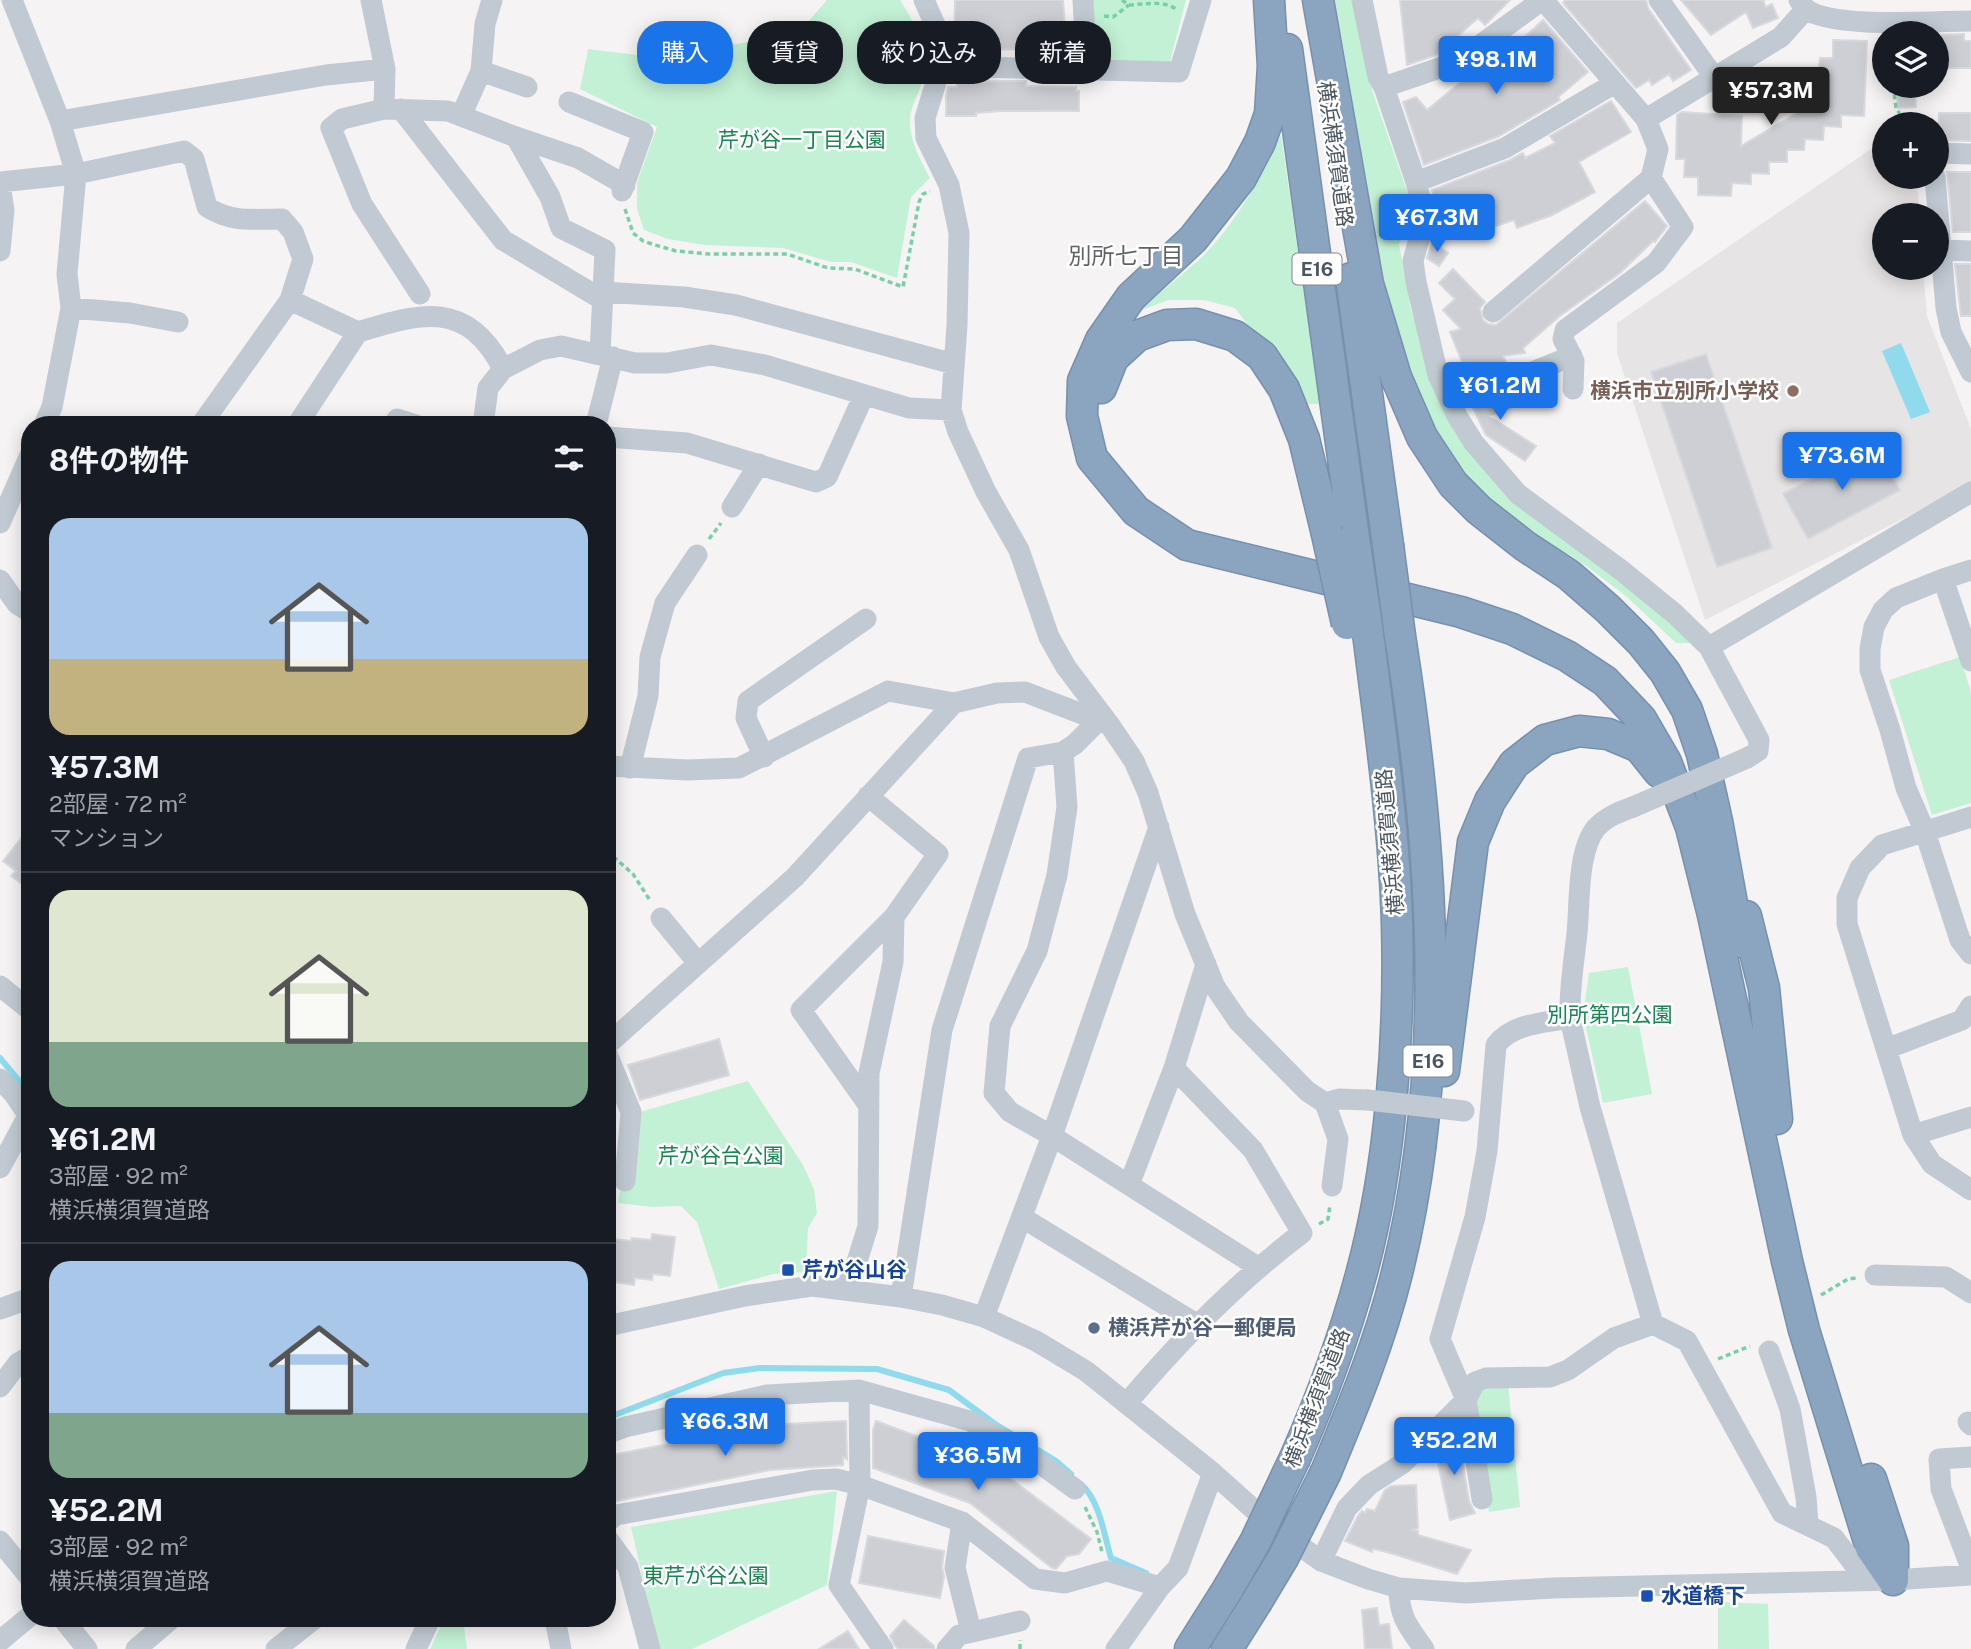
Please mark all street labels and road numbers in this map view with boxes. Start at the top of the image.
street label: 横浜横須賀道路 [1313,79,1358,228]
road number: E16 [1292,254,1342,284]
street label: 横浜横須賀道路 [1371,768,1408,916]
road number: E16 [1404,1046,1452,1077]
street label: 横浜横須賀道路 [1279,1325,1355,1471]

